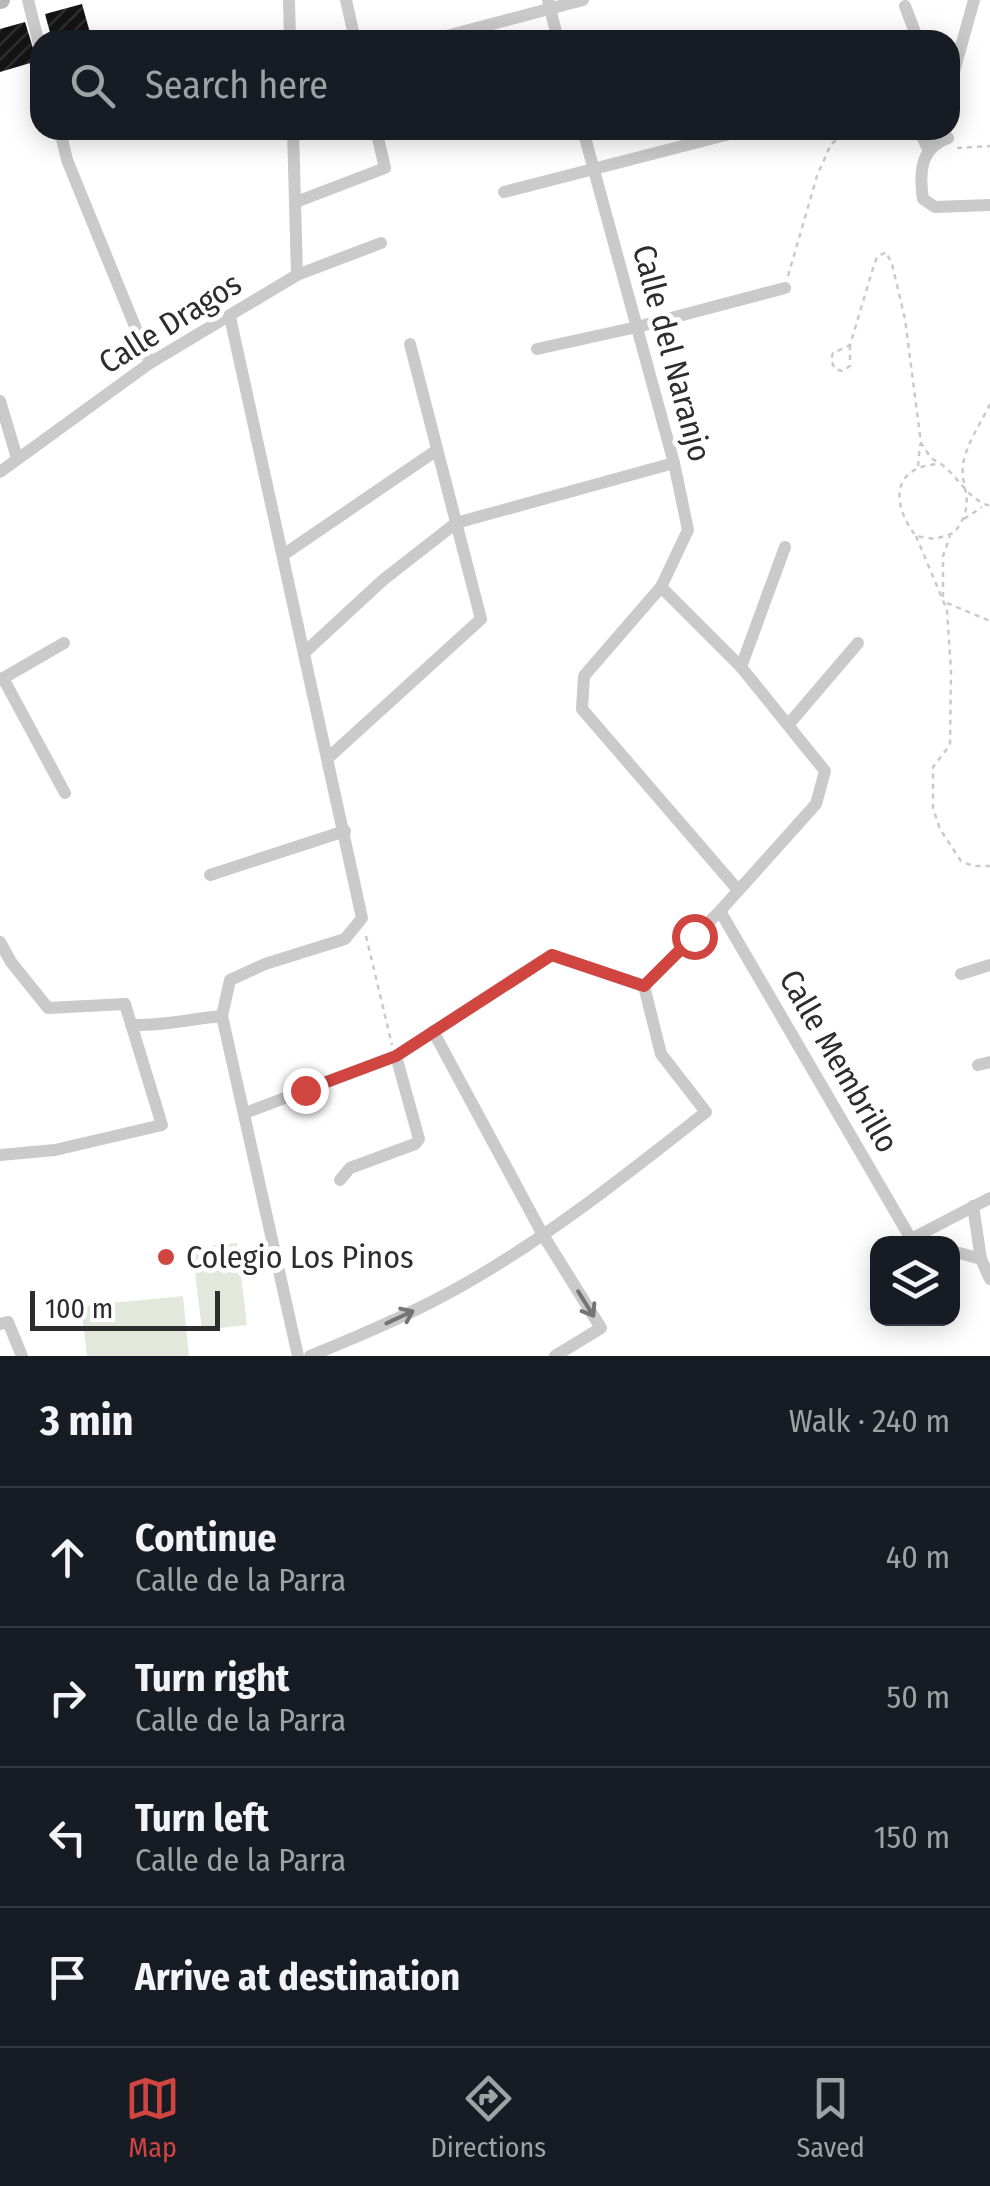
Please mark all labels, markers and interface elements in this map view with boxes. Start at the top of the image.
search box [30,30,960,140]
icon: search [65,58,120,113]
text: Search here [145,62,328,108]
street label: Calle del Naranjo [625,240,719,466]
street label: Calle Dragos [92,264,248,382]
route start [672,914,718,960]
street label: Calle Membrillo [771,963,907,1159]
route end [283,1068,329,1114]
map controls [870,1236,960,1326]
button: layers [870,1236,960,1326]
place label: Colegio Los Pinos [186,1238,414,1276]
marker: Colegio Los Pinos [155,1246,177,1268]
scale bar [30,1286,220,1330]
one-way arrow [576,1290,596,1318]
text: 100 m [45,1292,113,1325]
one-way arrow [384,1306,414,1325]
text: 3 min [40,1396,134,1446]
text: Walk · 240 m [789,1402,950,1440]
text: Continue [135,1515,276,1561]
icon: ahead [40,1530,95,1585]
text: 40 m [886,1538,950,1576]
text: Calle de la Parra [135,1561,346,1599]
text: Turn right [135,1655,289,1701]
icon: right [40,1670,95,1725]
text: 50 m [887,1678,950,1716]
text: Calle de la Parra [135,1701,346,1739]
text: Turn left [135,1795,269,1841]
icon: left [40,1810,95,1865]
text: 150 m [874,1818,950,1856]
text: Calle de la Parra [135,1841,346,1879]
icon: arrive [40,1950,95,2005]
text: Arrive at destination [135,1954,460,2000]
tab: Map [125,2071,180,2164]
tab: Directions [430,2071,546,2164]
tab: Saved [796,2071,865,2164]

